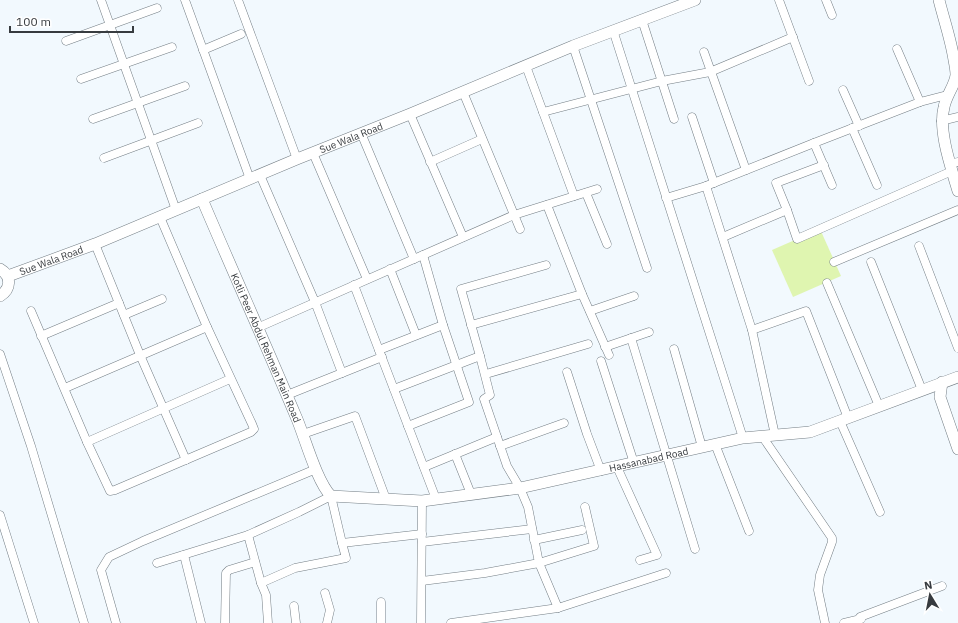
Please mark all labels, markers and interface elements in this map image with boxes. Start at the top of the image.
scale bar [10,8,133,34]
text: 100 m [16,14,51,29]
street label: Sue Wala Road [318,120,385,156]
street label: Sue Wala Road [18,243,85,278]
street label: Kotli Peer Abdul Rehman Main Road [228,271,304,424]
street label: Hassanabad Road [608,444,690,475]
north arrow [910,575,950,615]
text: N [923,578,933,593]

